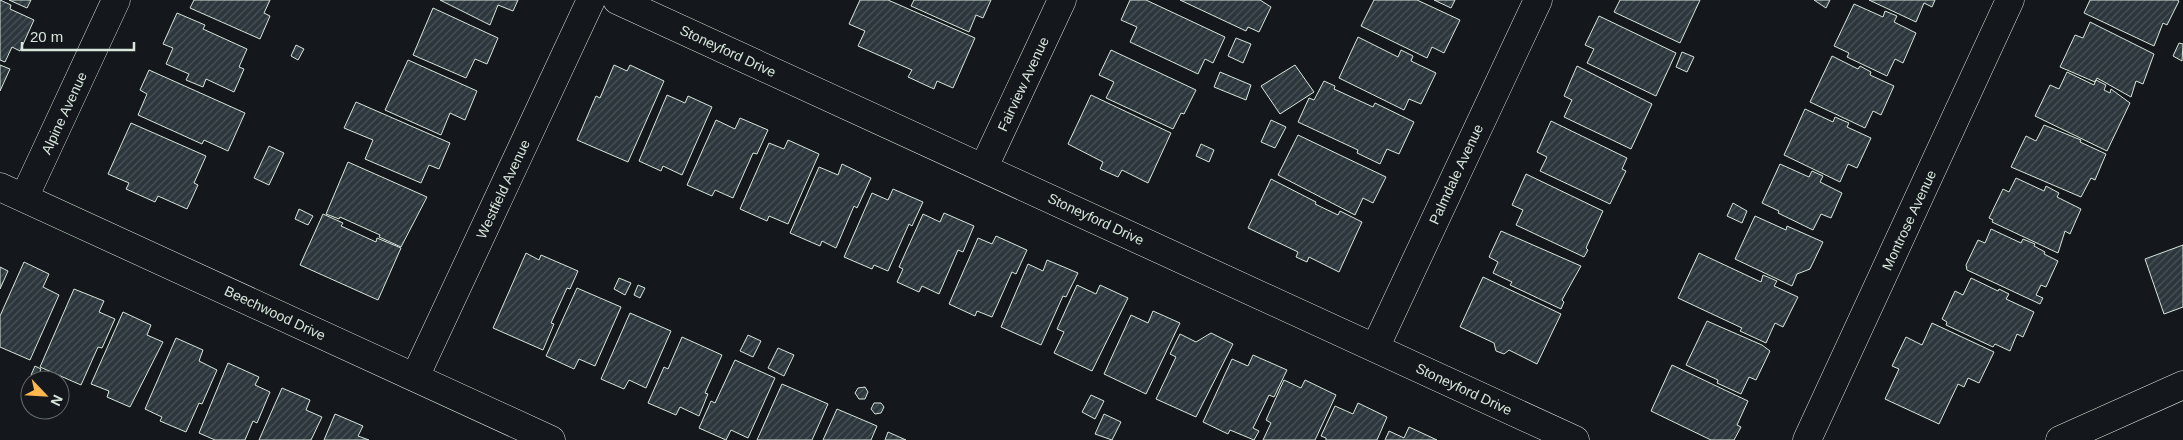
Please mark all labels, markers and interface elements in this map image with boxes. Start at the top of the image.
scale bar [22,20,135,52]
street label: Stoneyford Drive [677,22,779,80]
text: 20 m [30,28,63,45]
street label: Fairview Avenue [994,34,1052,134]
street label: Alpine Avenue [38,69,90,157]
street label: Palmdale Avenue [1426,121,1486,227]
street label: Westfield Avenue [473,137,533,241]
street label: Montrose Avenue [1879,167,1939,273]
street label: Stoneyford Drive [1045,190,1147,248]
street label: Beechwood Drive [222,283,328,344]
street label: Stoneyford Drive [1413,360,1515,418]
north arrow [20,370,70,420]
text: N [47,393,66,408]

